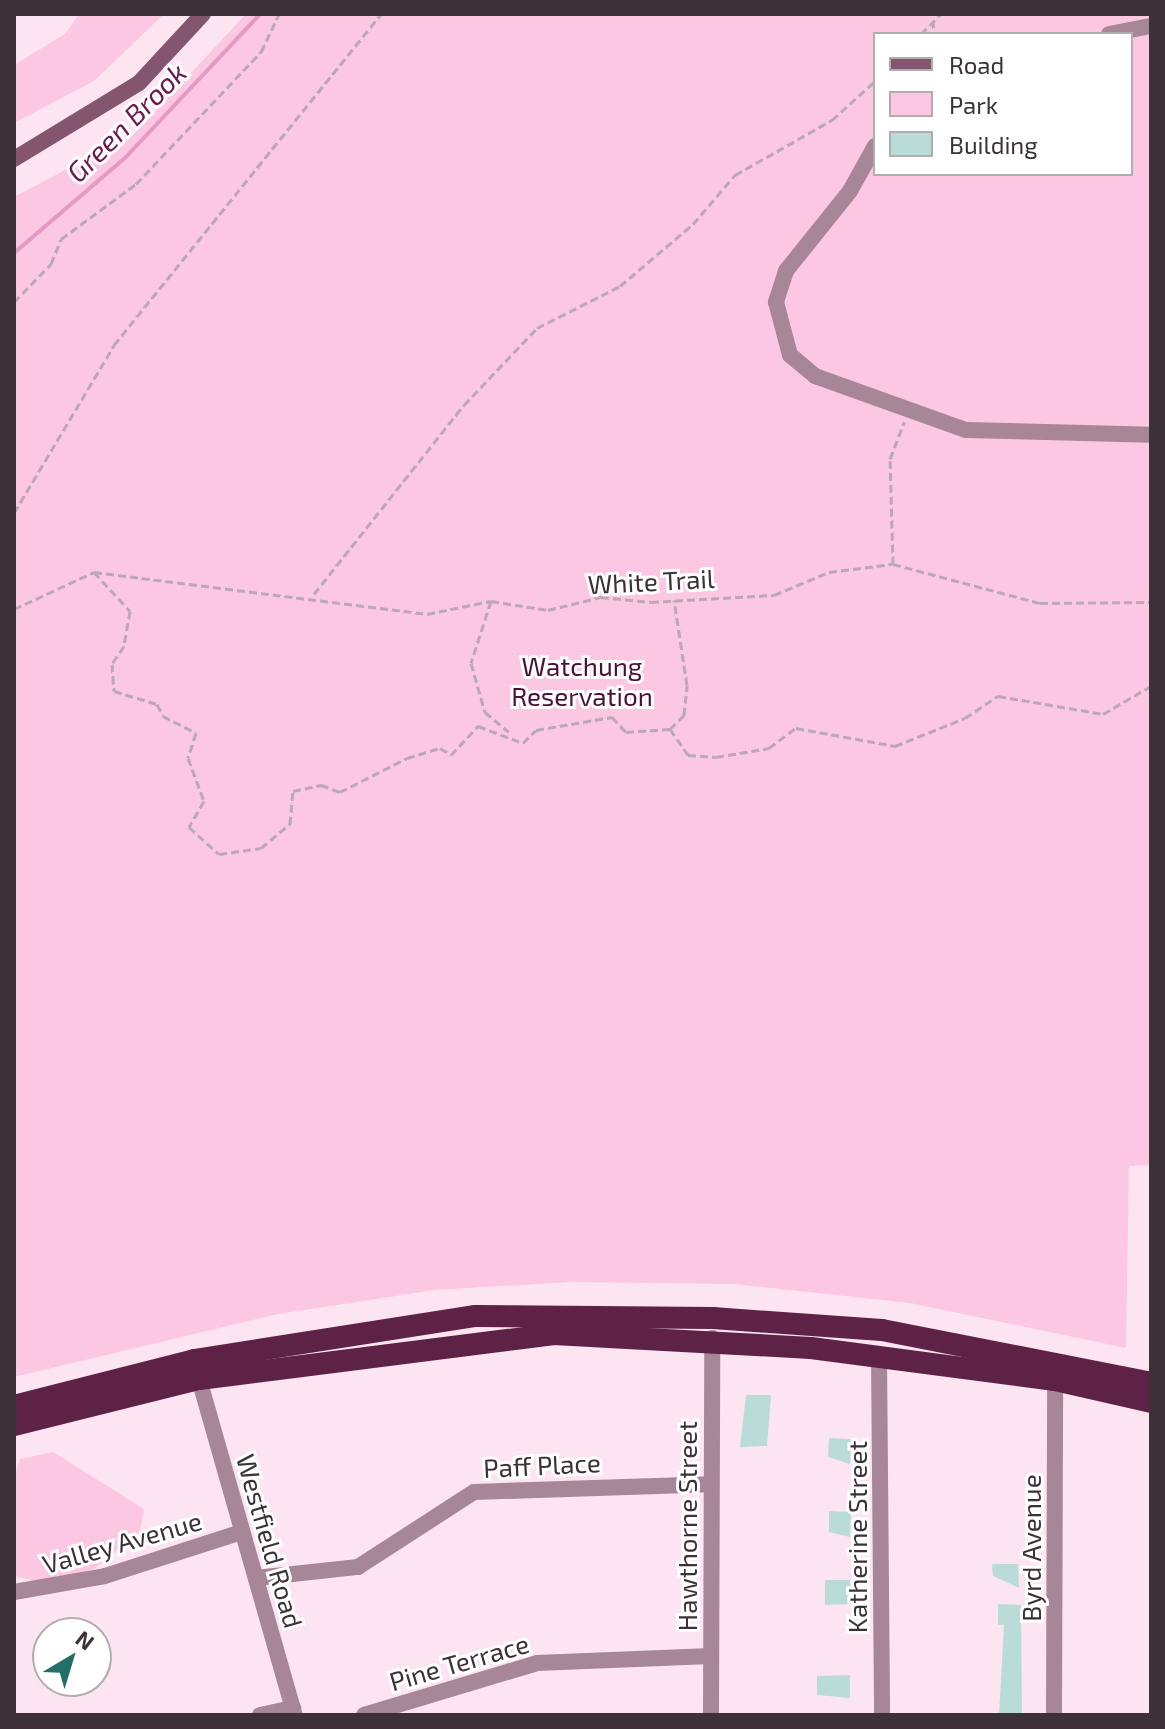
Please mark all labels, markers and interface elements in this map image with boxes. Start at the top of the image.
legend [873,32,1133,176]
text: Road [949,50,1004,79]
water label: Green Brook [59,55,193,189]
text: Park [949,90,998,119]
text: Building [949,130,1038,159]
street label: White Trail [587,562,715,600]
park label: Watchung Reservation [511,650,653,712]
street label: Hawthorne Street [671,1421,703,1631]
street label: Katherine Street [841,1441,873,1633]
street label: Paff Place [482,1446,602,1484]
street label: Westfield Road [230,1451,310,1631]
street label: Byrd Avenue [1015,1474,1047,1622]
street label: Valley Avenue [38,1504,206,1580]
north arrow [32,1617,112,1697]
text: N [71,1625,100,1655]
street label: Pine Terrace [385,1627,533,1697]

